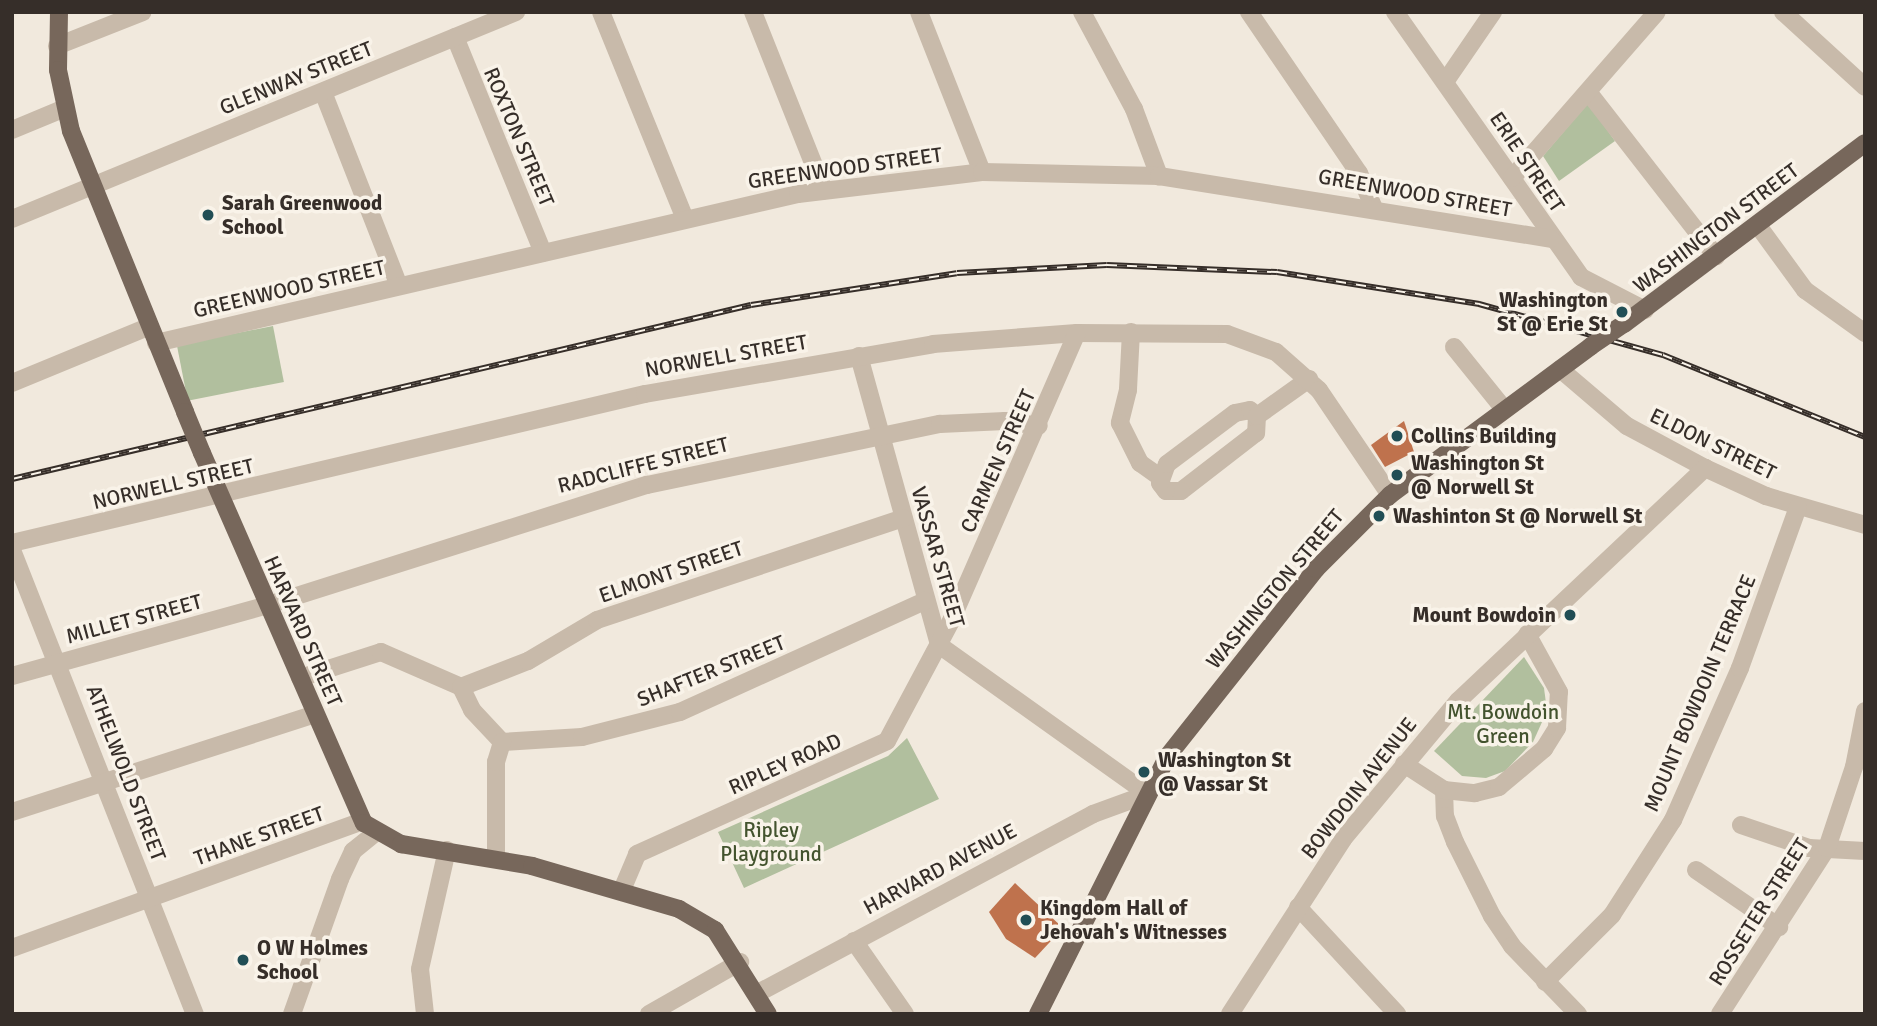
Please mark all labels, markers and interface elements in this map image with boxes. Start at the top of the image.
street label: GLENWAY STREET [216,36,376,120]
street label: ROXTON STREET [478,64,560,210]
street label: ERIE STREET [1484,107,1570,217]
street label: GREENWOOD STREET [746,142,944,194]
street label: WASHINGTON STREET [1628,158,1804,298]
street label: GREENWOOD STREET [1316,164,1514,222]
place label: Sarah Greenwood School [222,190,382,240]
marker: Sarah Greenwood School [200,207,216,223]
street label: GREENWOOD STREET [191,255,387,323]
place label: Washington St @ Erie St [1497,287,1608,337]
marker: Washington St @ Erie St [1614,304,1630,320]
street label: NORWELL STREET [643,329,809,383]
street label: CARMEN STREET [955,386,1041,536]
street label: ELDON STREET [1646,403,1780,485]
place label: Collins Building [1411,423,1556,449]
marker: Collins Building [1389,428,1405,444]
street label: RADCLIFFE STREET [555,432,731,498]
place label: Washington St @ Norwell St [1411,450,1544,500]
street label: NORWELL STREET [90,453,256,515]
marker: Washington St @ Norwell St [1389,467,1405,483]
street label: VASSAR STREET [906,484,970,630]
place label: Washinton St @ Norwell St [1393,503,1642,529]
street label: WASHINGTON STREET [1201,504,1349,674]
marker: Washinton St @ Norwell St [1371,508,1387,524]
street label: ELMONT STREET [596,536,746,608]
street label: HARVARD STREET [259,552,347,710]
street label: MOUNT BOWDOIN TERRACE [1639,571,1761,815]
street label: MILLET STREET [63,589,205,649]
place label: Mount Bowdoin [1412,602,1556,628]
marker: Mount Bowdoin [1562,607,1578,623]
street label: SHAFTER STREET [633,630,789,712]
street label: ATHELWOLD STREET [81,681,171,865]
park label: Mt. Bowdoin Green [1447,699,1559,749]
street label: BOWDOIN AVENUE [1296,712,1422,864]
street label: RIPLEY ROAD [725,728,845,800]
place label: Washington St @ Vassar St [1158,747,1291,797]
marker: Washington St @ Vassar St [1136,764,1152,780]
street label: THANE STREET [191,801,327,871]
park label: Ripley Playground [720,817,822,867]
street label: HARVARD AVENUE [859,818,1021,920]
street label: ROSSETER STREET [1704,834,1814,990]
place label: Kingdom Hall of Jehovah's Witnesses [1040,895,1227,945]
marker: Kingdom Hall of Jehovah's Witnesses [1018,912,1034,928]
place label: O W Holmes School [257,935,368,985]
marker: O W Holmes School [235,952,251,968]

